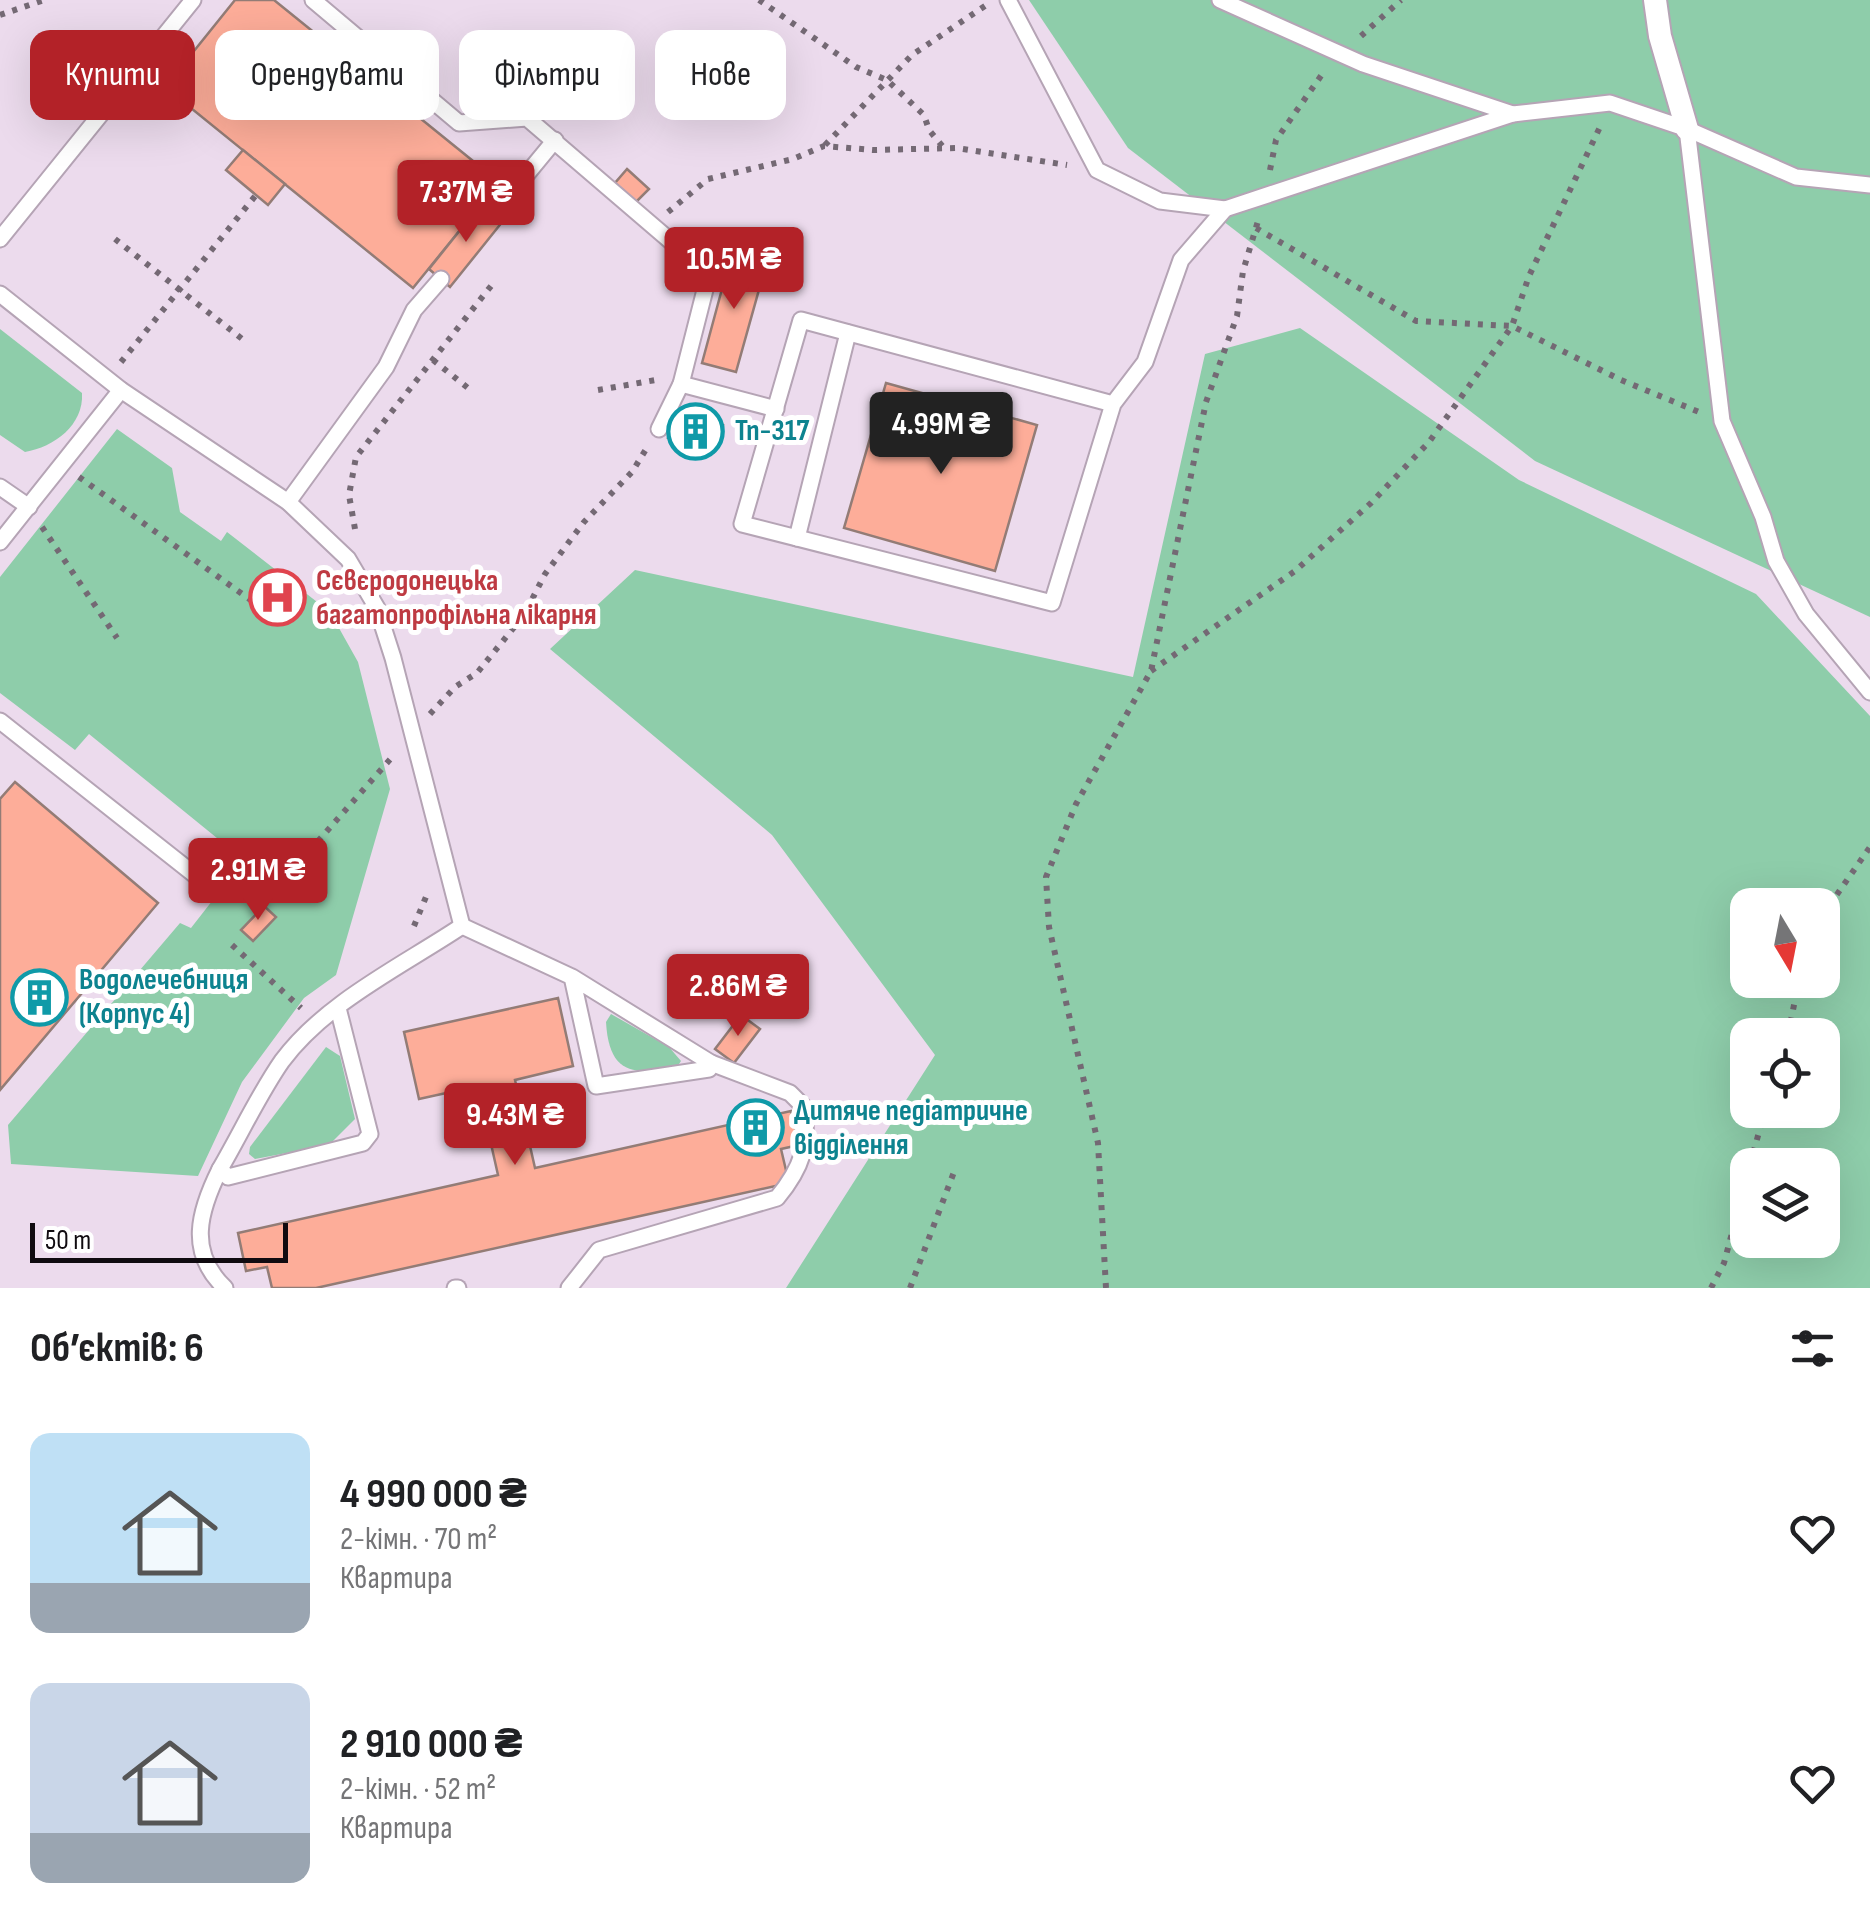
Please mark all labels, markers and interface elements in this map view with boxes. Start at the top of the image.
chip: Купити [30,30,195,120]
chip: Орендувати [215,30,439,120]
chip: Фільтри [459,30,635,120]
chip: Нове [655,30,786,120]
pin: 7.37M ₴ [374,160,558,245]
text: 7.37M ₴ [419,173,513,212]
pin: 10.5M ₴ [642,227,826,312]
text: 10.5M ₴ [687,240,781,279]
pin: 4.99M ₴ [849,392,1033,477]
building icon: Тп-317 [666,401,726,461]
text: 4.99M ₴ [892,405,990,444]
place label: Тп-317 [735,413,810,449]
place label: Сєвєродонецька багатопрофiльна лiкарня [316,563,597,633]
hospital icon: Сєвєродонецька багатопрофiльна лiкарня [247,568,307,628]
pin: 2.91M ₴ [166,838,350,923]
text: 2.91M ₴ [210,851,306,890]
north arrow [1730,888,1840,998]
map controls [1730,888,1840,1258]
pin: 2.86M ₴ [646,954,830,1039]
place label: Водолечебниця (Корпус 4) [79,962,248,1032]
building icon: Водолечебниця (Корпус 4) [10,967,70,1027]
text: 2.86M ₴ [689,967,787,1006]
button: locate [1730,1018,1840,1128]
pin: 9.43M ₴ [423,1083,607,1168]
place label: Дитяче педіатричне відділення [794,1093,1028,1163]
text: 9.43M ₴ [466,1096,564,1135]
building icon: Дитяче педіатричне відділення [725,1098,785,1158]
button: layers [1730,1148,1840,1258]
scale bar [30,1218,288,1262]
text: 50 m [45,1224,91,1257]
icon: filters [1785,1321,1840,1376]
text: Об’єктів: 6 [30,1323,204,1374]
text: 4 990 000 ₴ [340,1469,527,1520]
icon: home [110,1473,230,1593]
icon: heart [1785,1506,1840,1561]
text: 2-кімн. · 70 m² [340,1520,497,1559]
text: Квартира [340,1559,452,1598]
text: 2 910 000 ₴ [340,1719,522,1770]
icon: home [110,1723,230,1843]
icon: heart [1785,1756,1840,1811]
text: 2-кімн. · 52 m² [340,1770,496,1809]
text: Квартира [340,1809,452,1848]

